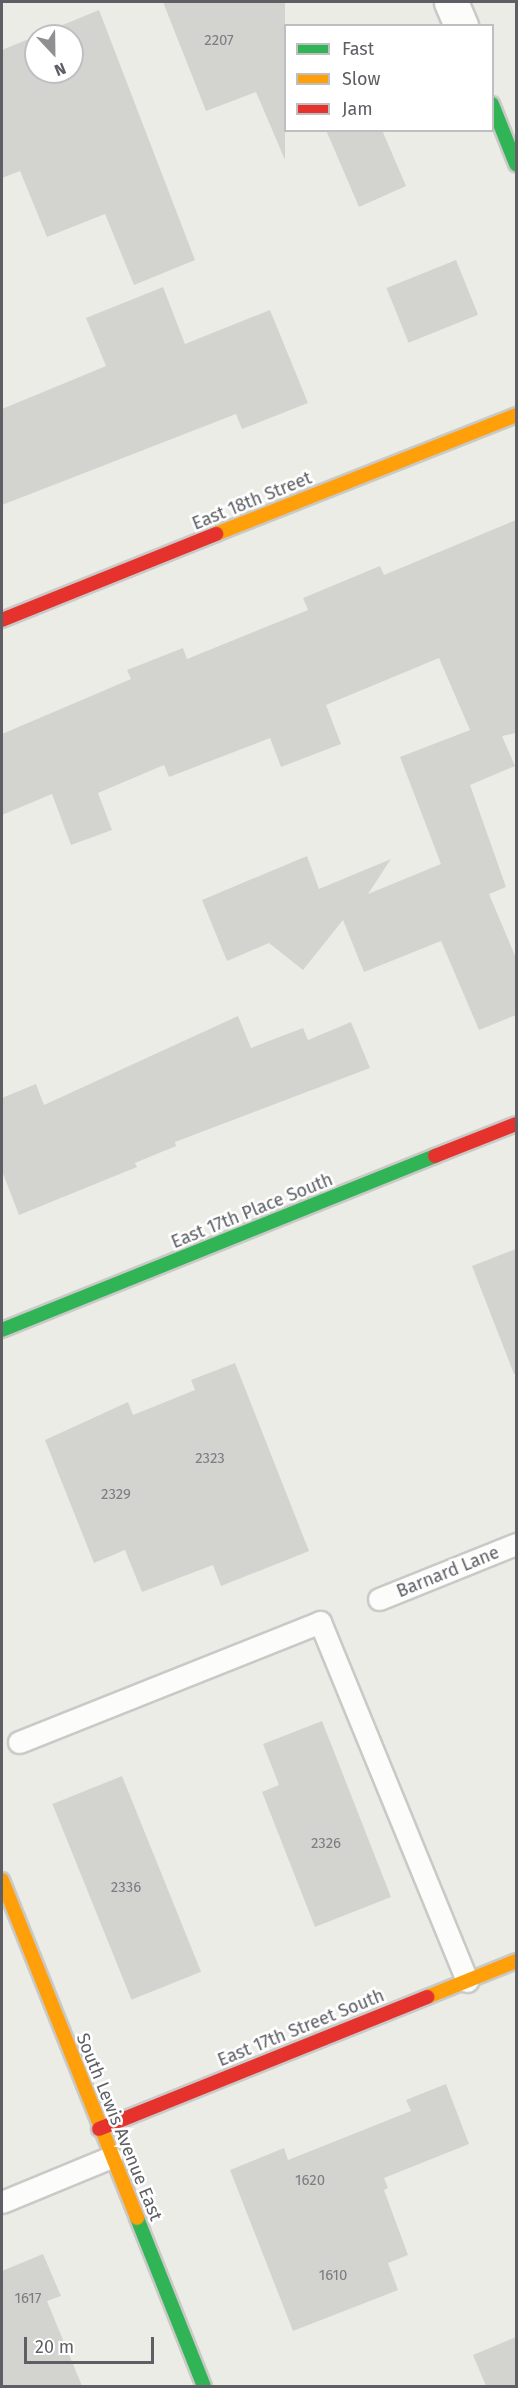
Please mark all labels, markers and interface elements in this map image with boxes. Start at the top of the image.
north arrow [24,24,84,84]
legend [284,24,494,132]
house number: 2207 [204,32,234,50]
text: Fast [342,38,374,60]
text: N [52,59,69,80]
text: Slow [342,68,380,90]
text: Jam [342,98,373,120]
street label: East 18th Street [189,467,315,535]
street label: East 17th Place South [168,1169,336,1253]
house number: 2323 [195,1450,225,1468]
house number: 2329 [101,1486,131,1504]
street label: Barnard Lane [393,1542,503,1602]
house number: 2326 [311,1835,341,1853]
house number: 2336 [111,1879,141,1897]
street label: East 17th Street South [215,1985,387,2071]
street label: South Lewis Avenue East [71,2030,167,2224]
house number: 1620 [295,2172,325,2190]
house number: 1610 [319,2267,347,2285]
house number: 1617 [15,2290,41,2308]
scale bar [27,2325,158,2363]
text: 20 m [35,2336,74,2358]

